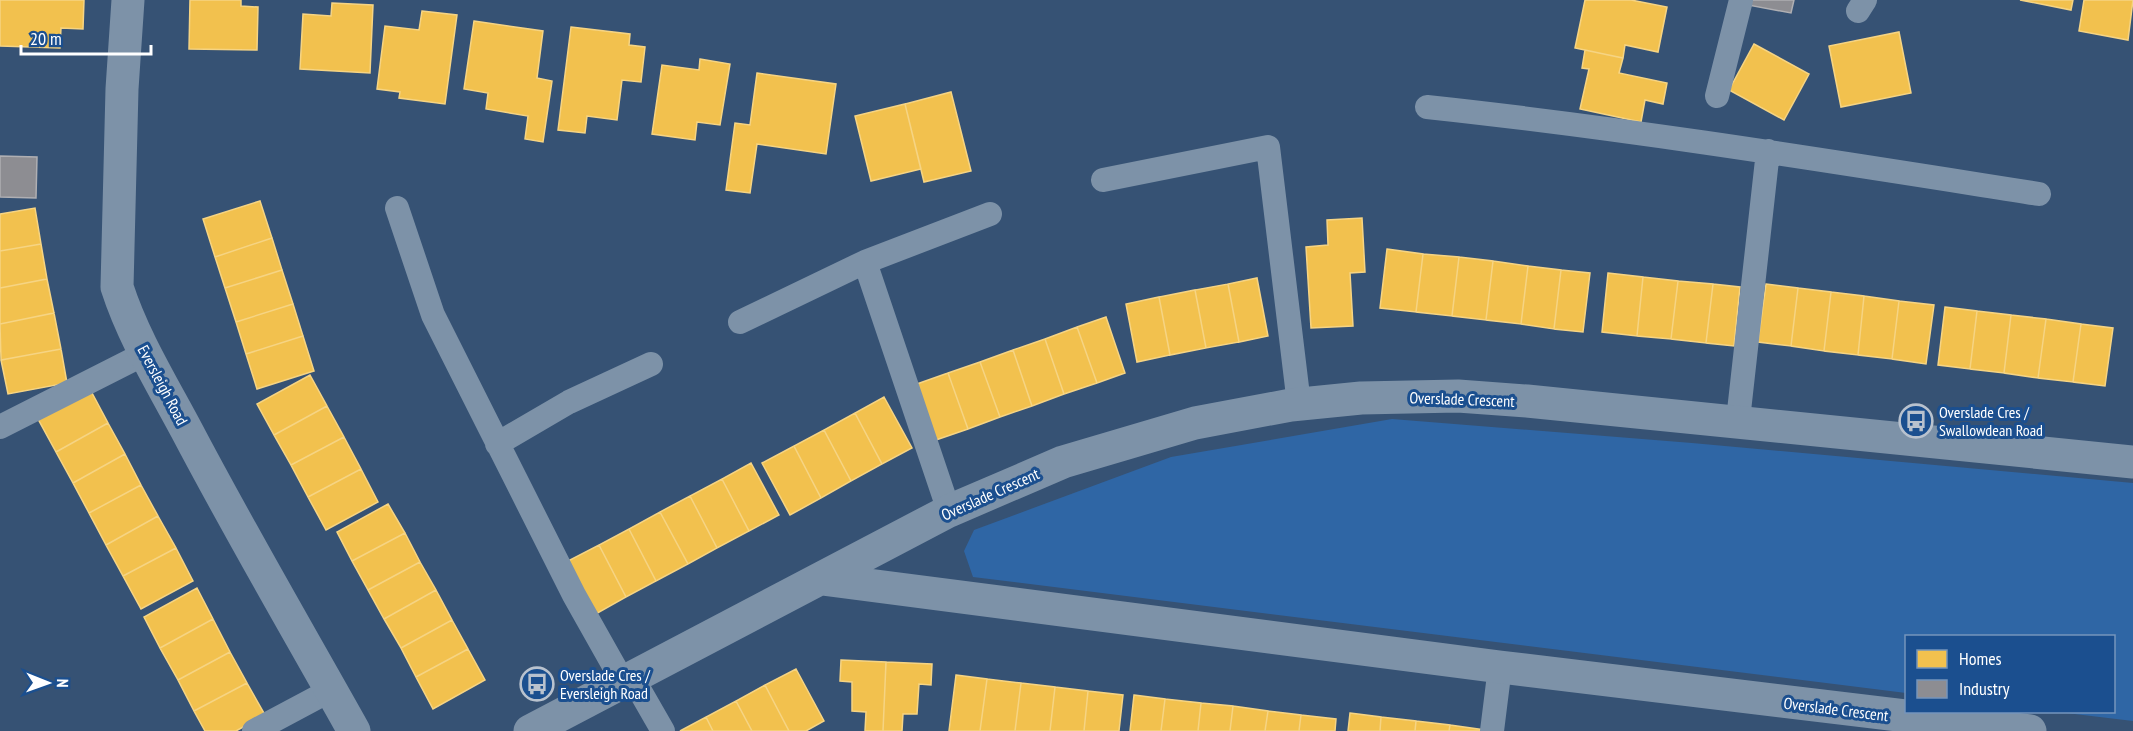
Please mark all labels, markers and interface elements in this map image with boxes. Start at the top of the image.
scale bar [21,18,152,56]
text: 20 m [30,27,62,50]
street label: Eversleigh Road [134,341,193,429]
street label: Overslade Crescent [1409,387,1516,411]
place label: Overslade Cres / Swallowdean Road [1939,402,2043,440]
bus stop icon: Overslade Cres / Swallowdean Road [1898,403,1934,439]
street label: Overslade Crescent [938,463,1043,525]
legend [1905,635,2115,713]
text: Homes [1959,647,2002,670]
north arrow [18,653,78,713]
place label: Overslade Cres / Eversleigh Road [560,665,651,703]
bus stop icon: Overslade Cres / Eversleigh Road [519,666,555,702]
text: Industry [1959,677,2010,700]
text: N [53,679,73,688]
street label: Overslade Crescent [1783,693,1890,725]

